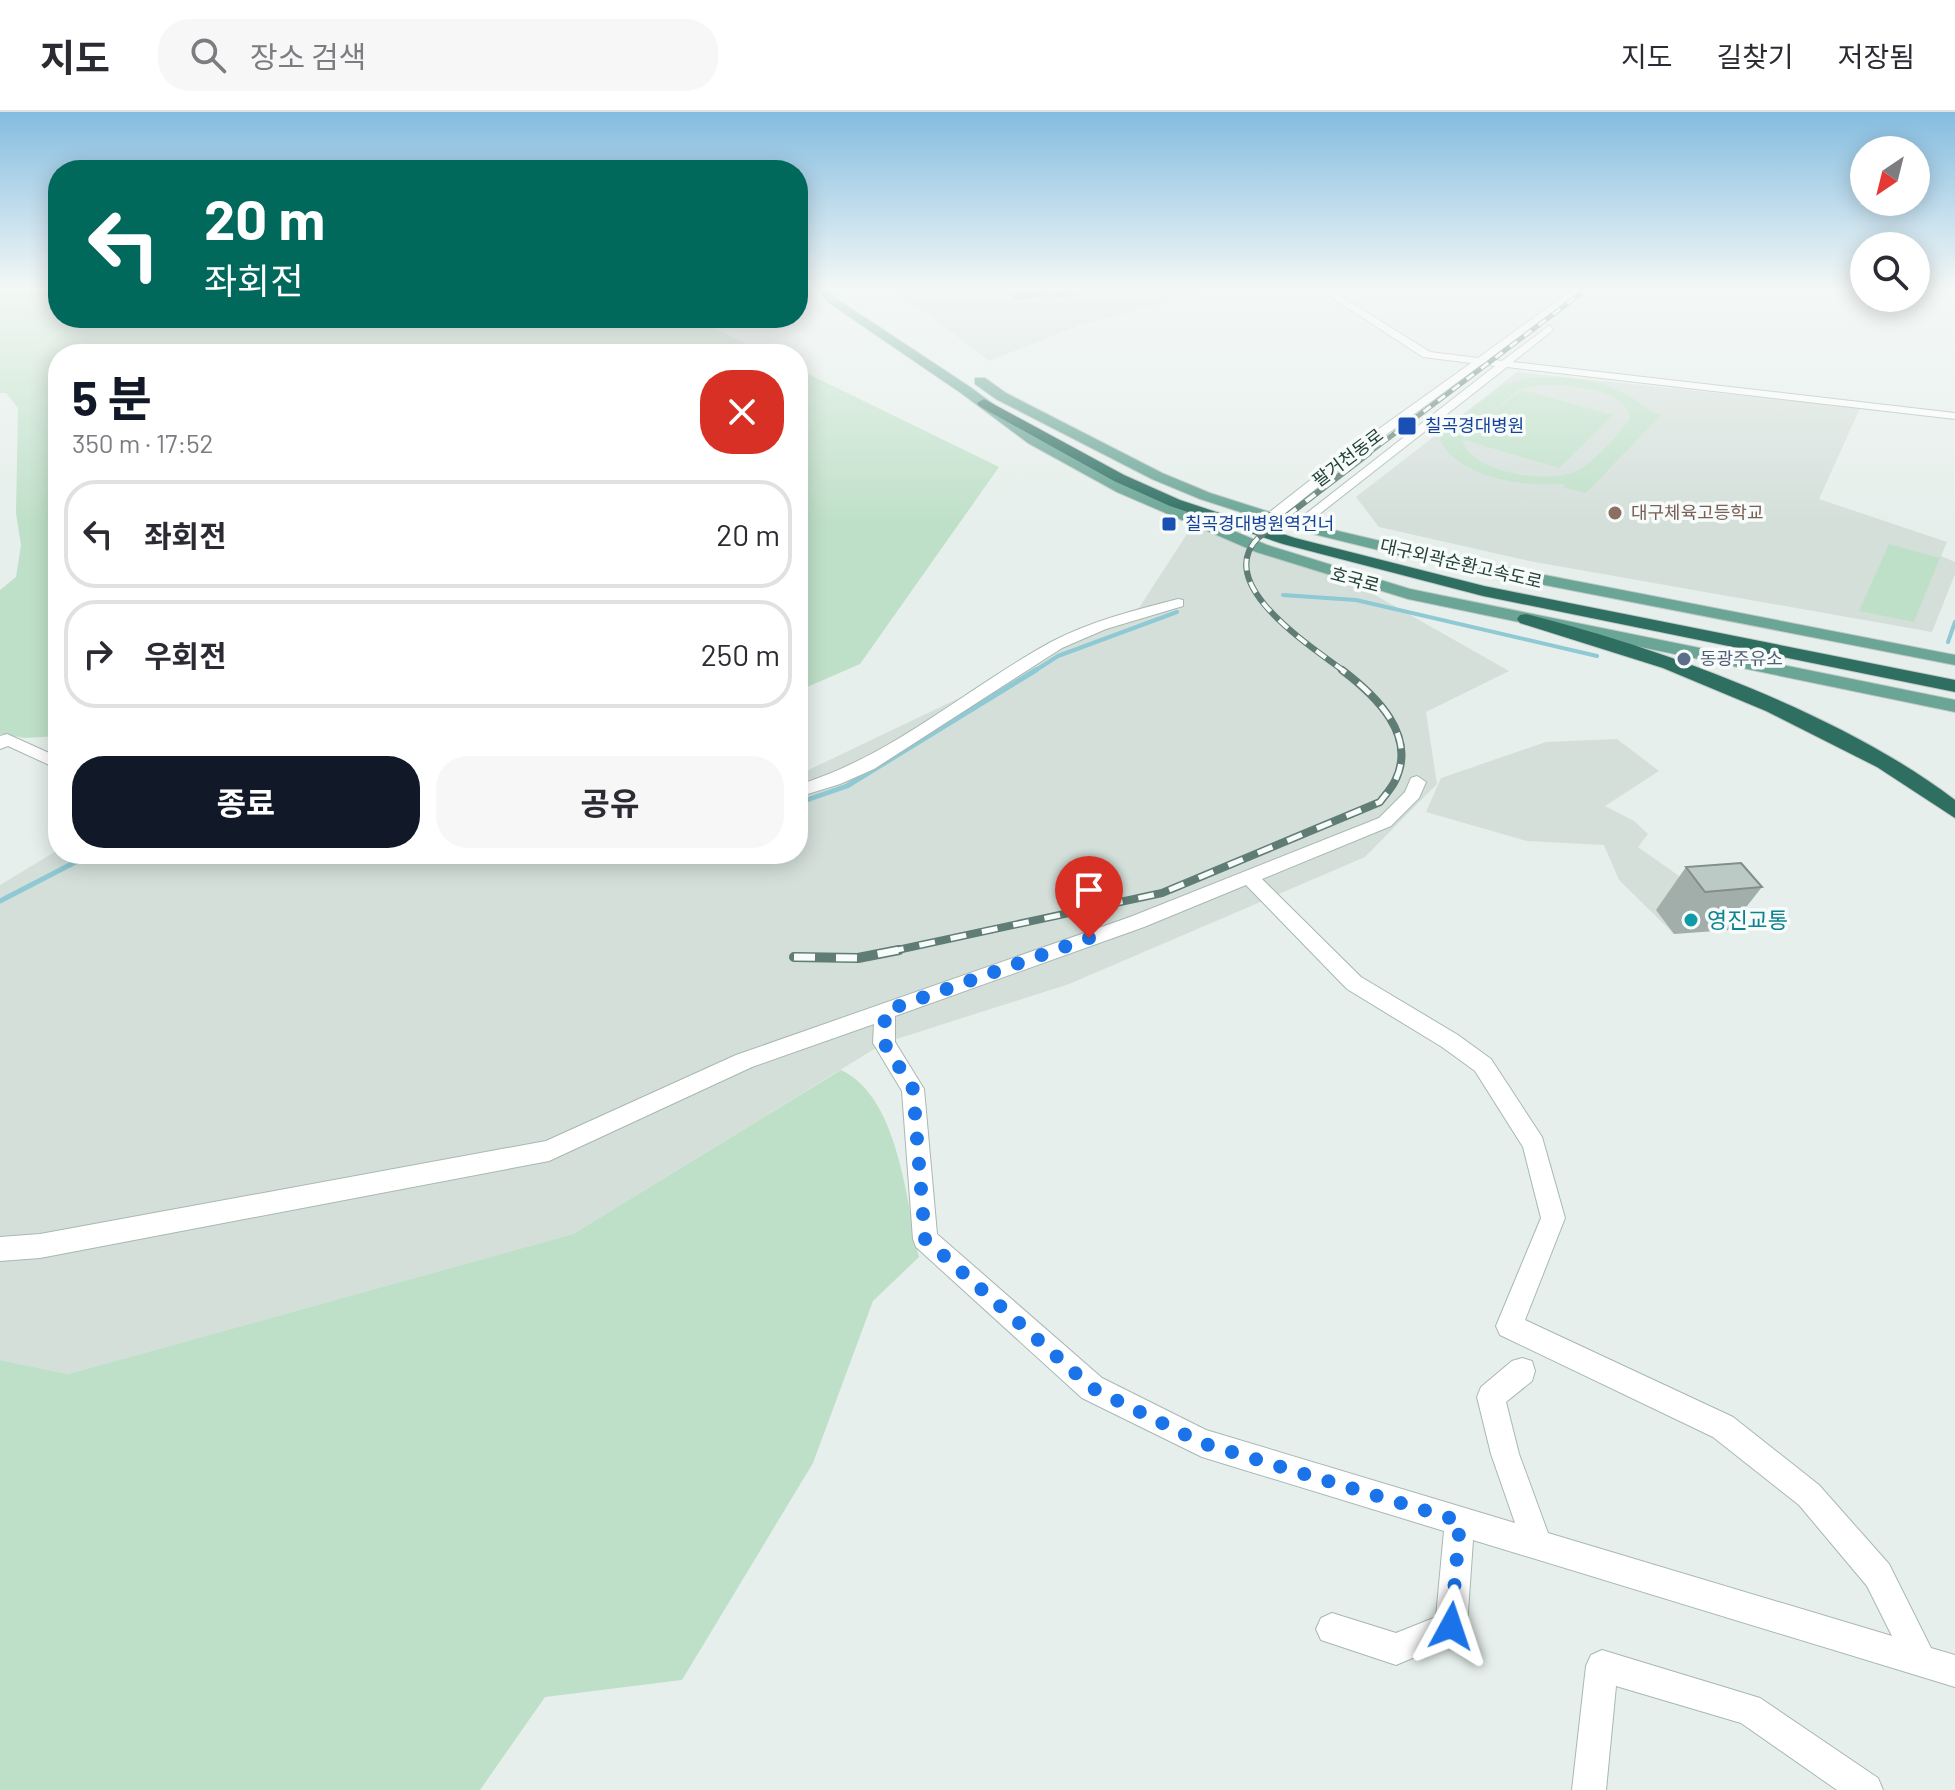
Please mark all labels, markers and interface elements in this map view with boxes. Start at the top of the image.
search box [158,19,718,91]
icon: search [186,33,230,77]
text: 지도 [40,34,110,80]
text: 장소 검색 [250,38,366,74]
text: 지도 [1621,39,1672,73]
text: 길찾기 [1716,39,1794,73]
text: 저장됨 [1838,39,1915,73]
north arrow [1850,136,1930,216]
map controls [1850,136,1930,312]
text: 20 m [204,184,325,251]
icon: left [72,192,176,296]
button: search [1850,232,1930,312]
text: 좌회전 [204,258,303,301]
text: 5 분 [72,368,152,426]
button: close [700,370,784,454]
place label: 칠곡경대병원 [1425,414,1524,436]
marker: 칠곡경대병원 [1396,415,1418,437]
street label: 팔거천동로 [1308,423,1387,491]
text: 350 m · 17:52 [72,427,214,458]
place label: 대구체육고등학교 [1631,501,1763,523]
marker: 대구체육고등학교 [1606,504,1624,522]
icon: left [76,512,120,556]
place label: 칠곡경대병원역건너 [1185,512,1334,534]
marker: 칠곡경대병원역건너 [1160,515,1178,533]
text: 20 m [716,516,780,552]
text: 좌회전 [144,517,227,553]
street label: 대구외곽순환고속도로 [1378,534,1544,592]
street label: 호국로 [1328,562,1382,596]
icon: right [76,632,120,676]
text: 250 m [701,636,780,672]
text: 우회전 [144,637,227,673]
place label: 동광주유소 [1700,647,1783,669]
marker: 동광주유소 [1675,650,1693,668]
button: 종료 [72,756,420,848]
button: 공유 [436,756,784,848]
pin [1055,856,1123,938]
icon: arrive [1067,868,1111,912]
place label: 영진교통 [1707,906,1788,932]
marker: 영진교통 [1682,911,1700,929]
position arrow [1409,1584,1493,1668]

